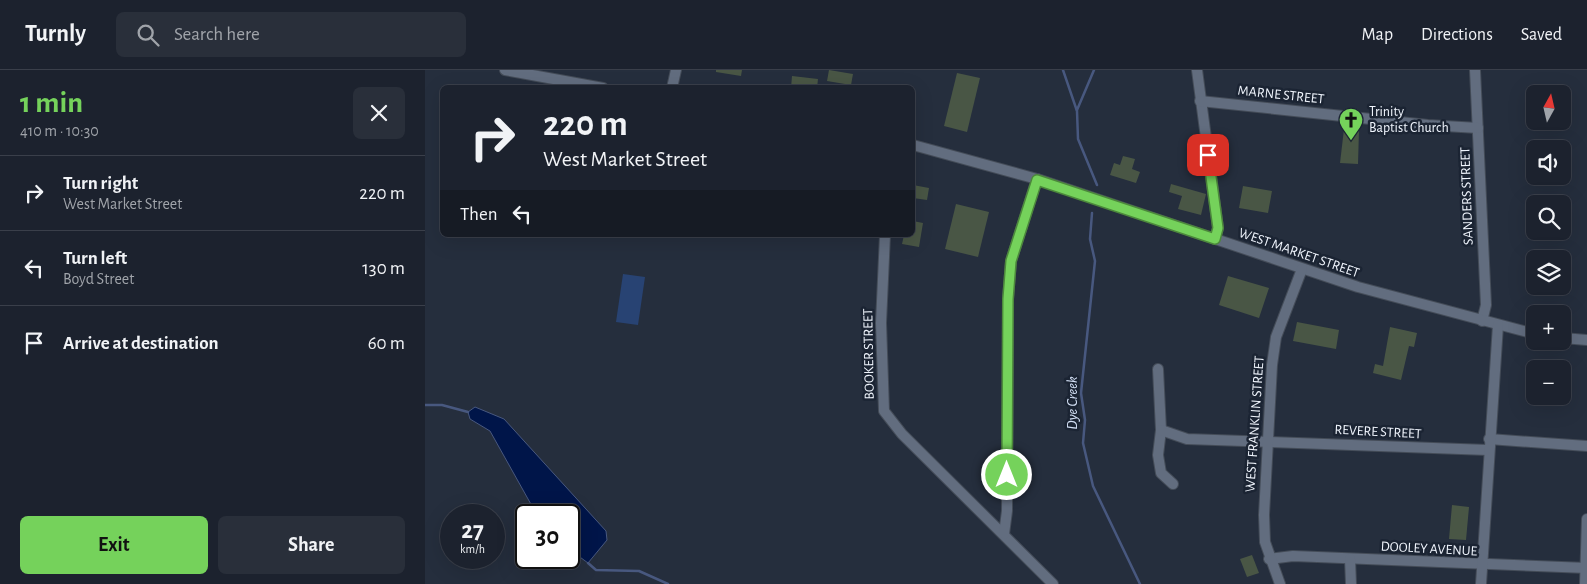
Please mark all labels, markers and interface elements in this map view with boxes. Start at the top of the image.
search box [116,12,466,57]
icon: search [134,21,162,49]
text: Turnly [25,22,86,46]
text: Search here [174,25,260,44]
text: Map [1362,26,1393,44]
text: Directions [1421,26,1493,44]
text: Saved [1521,26,1562,44]
street label: MARNE STREET [1237,83,1325,107]
north arrow [1526,85,1571,130]
map controls [1526,85,1571,405]
button: close [353,87,405,139]
text: 1 min [20,88,83,118]
icon: right [460,105,525,170]
place label: Trinity Baptist Church [1369,105,1449,135]
text: 220 m [543,107,628,142]
church icon: Trinity Baptist Church [1338,107,1364,141]
text: 410 m · 10:30 [20,123,99,139]
pin [1187,134,1229,176]
button: sound [1526,140,1571,185]
icon: arrive [1194,141,1222,169]
street label: SANDERS STREET [1458,147,1476,245]
text: West Market Street [543,148,707,170]
text: Turn right [63,174,138,193]
icon: right [20,179,48,207]
text: 220 m [359,184,405,203]
button: search [1526,195,1571,240]
text: West Market Street [63,196,182,212]
icon: left [508,200,536,228]
text: Then [460,205,498,224]
street label: WEST MARKET STREET [1237,226,1361,280]
text: Turn left [63,249,127,268]
button: layers [1526,250,1571,295]
icon: left [20,254,48,282]
text: 130 m [362,259,405,278]
text: Boyd Street [63,271,134,287]
button: + [1526,305,1571,350]
street label: BOOKER STREET [861,308,877,400]
icon: arrive [20,329,48,357]
text: Arrive at destination [63,334,219,353]
text: 60 m [368,334,405,353]
street label: WEST FRANKLIN STREET [1243,355,1267,493]
button: − [1526,360,1571,405]
water label: Dye Creek [1065,376,1080,430]
street label: REVERE STREET [1334,423,1422,441]
position arrow [980,448,1032,500]
speed limit sign: 30 [515,504,580,569]
button: Exit [20,516,208,574]
button: Share [218,516,405,574]
text: 27 [461,518,484,543]
street label: DOOLEY AVENUE [1380,539,1478,559]
text: km/h [460,543,485,555]

